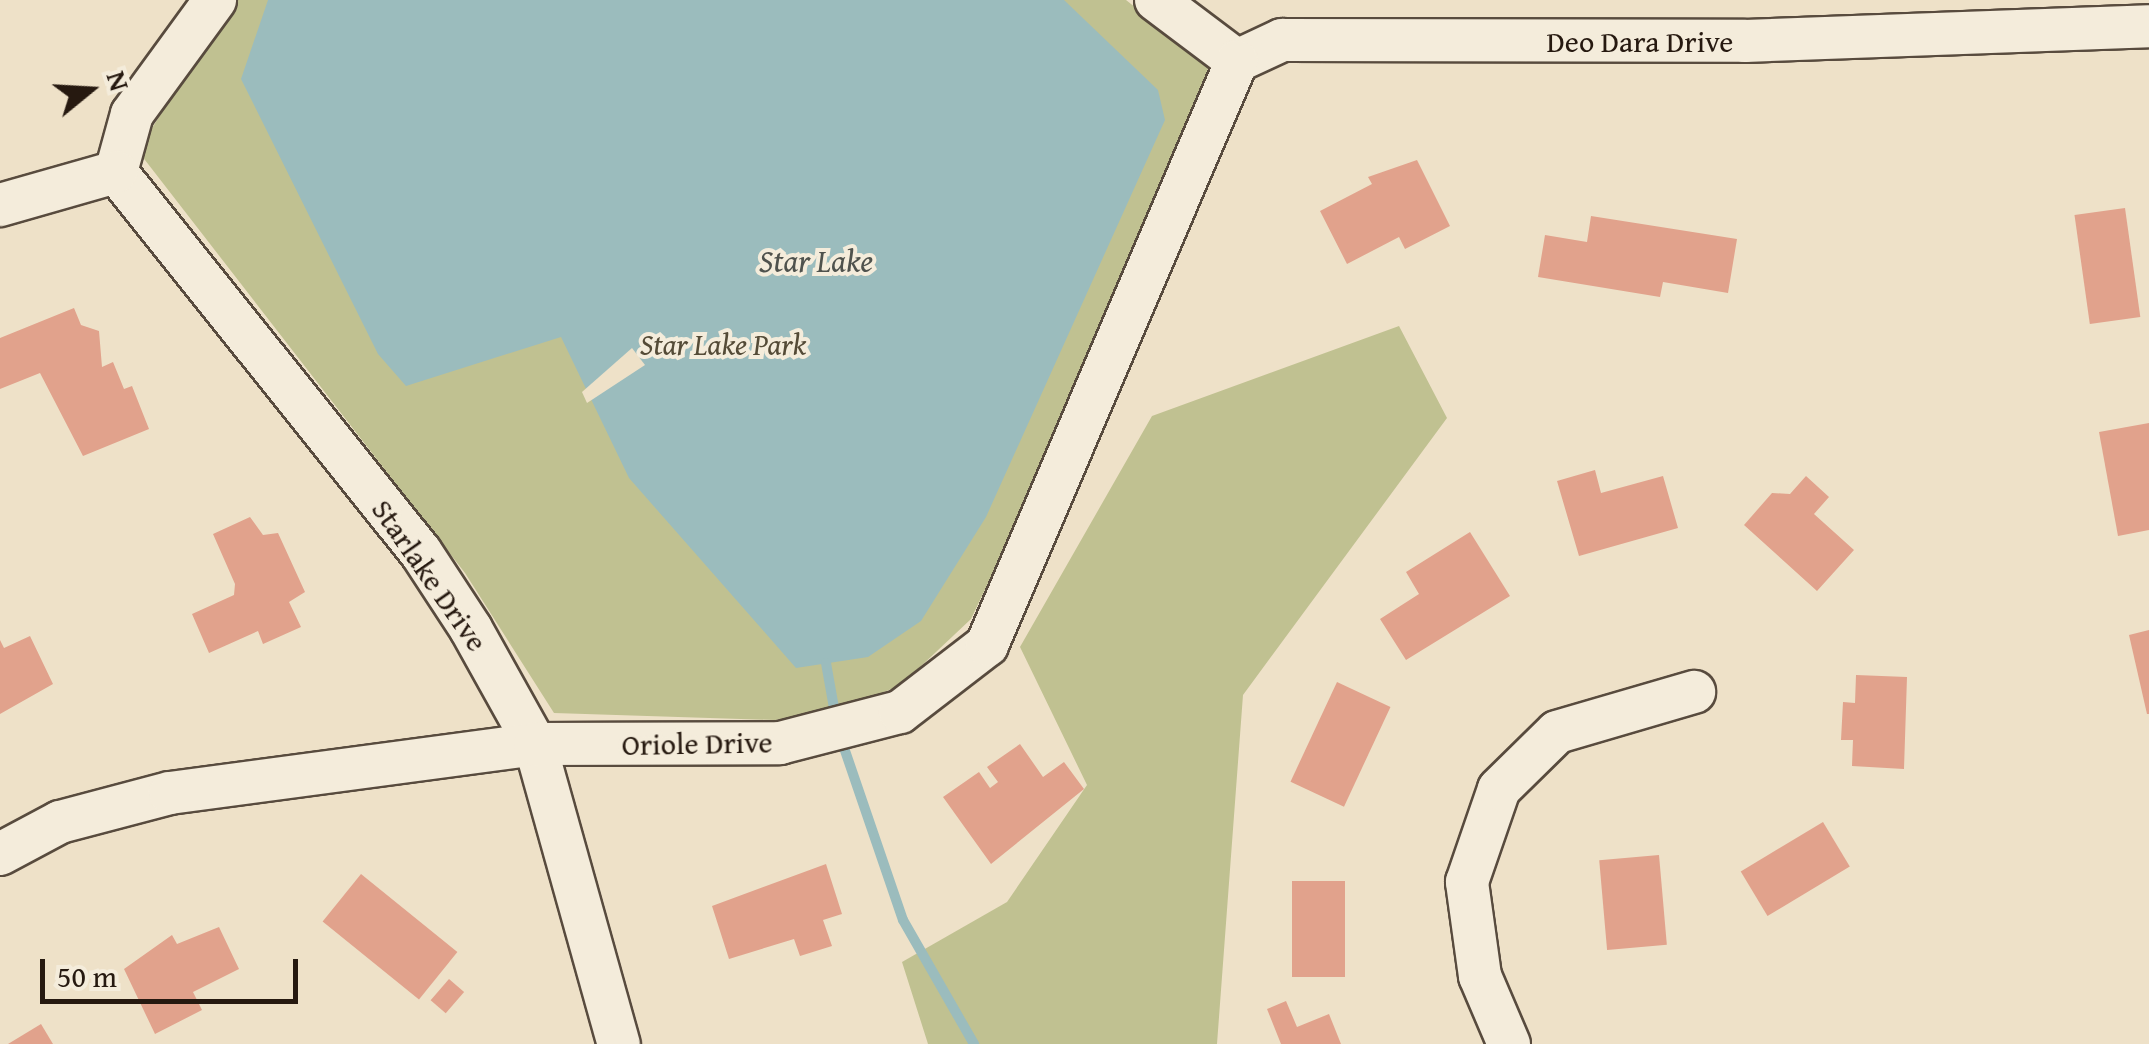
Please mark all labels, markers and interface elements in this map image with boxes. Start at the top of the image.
street label: Deo Dara Drive [1547,23,1733,59]
north arrow [40,40,140,140]
text: N [97,65,141,96]
water label: Star Lake [759,242,873,280]
park label: Star Lake Park [640,326,806,362]
street label: Starlake Drive [364,492,496,658]
street label: Oriole Drive [621,724,773,762]
scale bar [45,939,302,1001]
text: 50 m [57,954,117,998]

